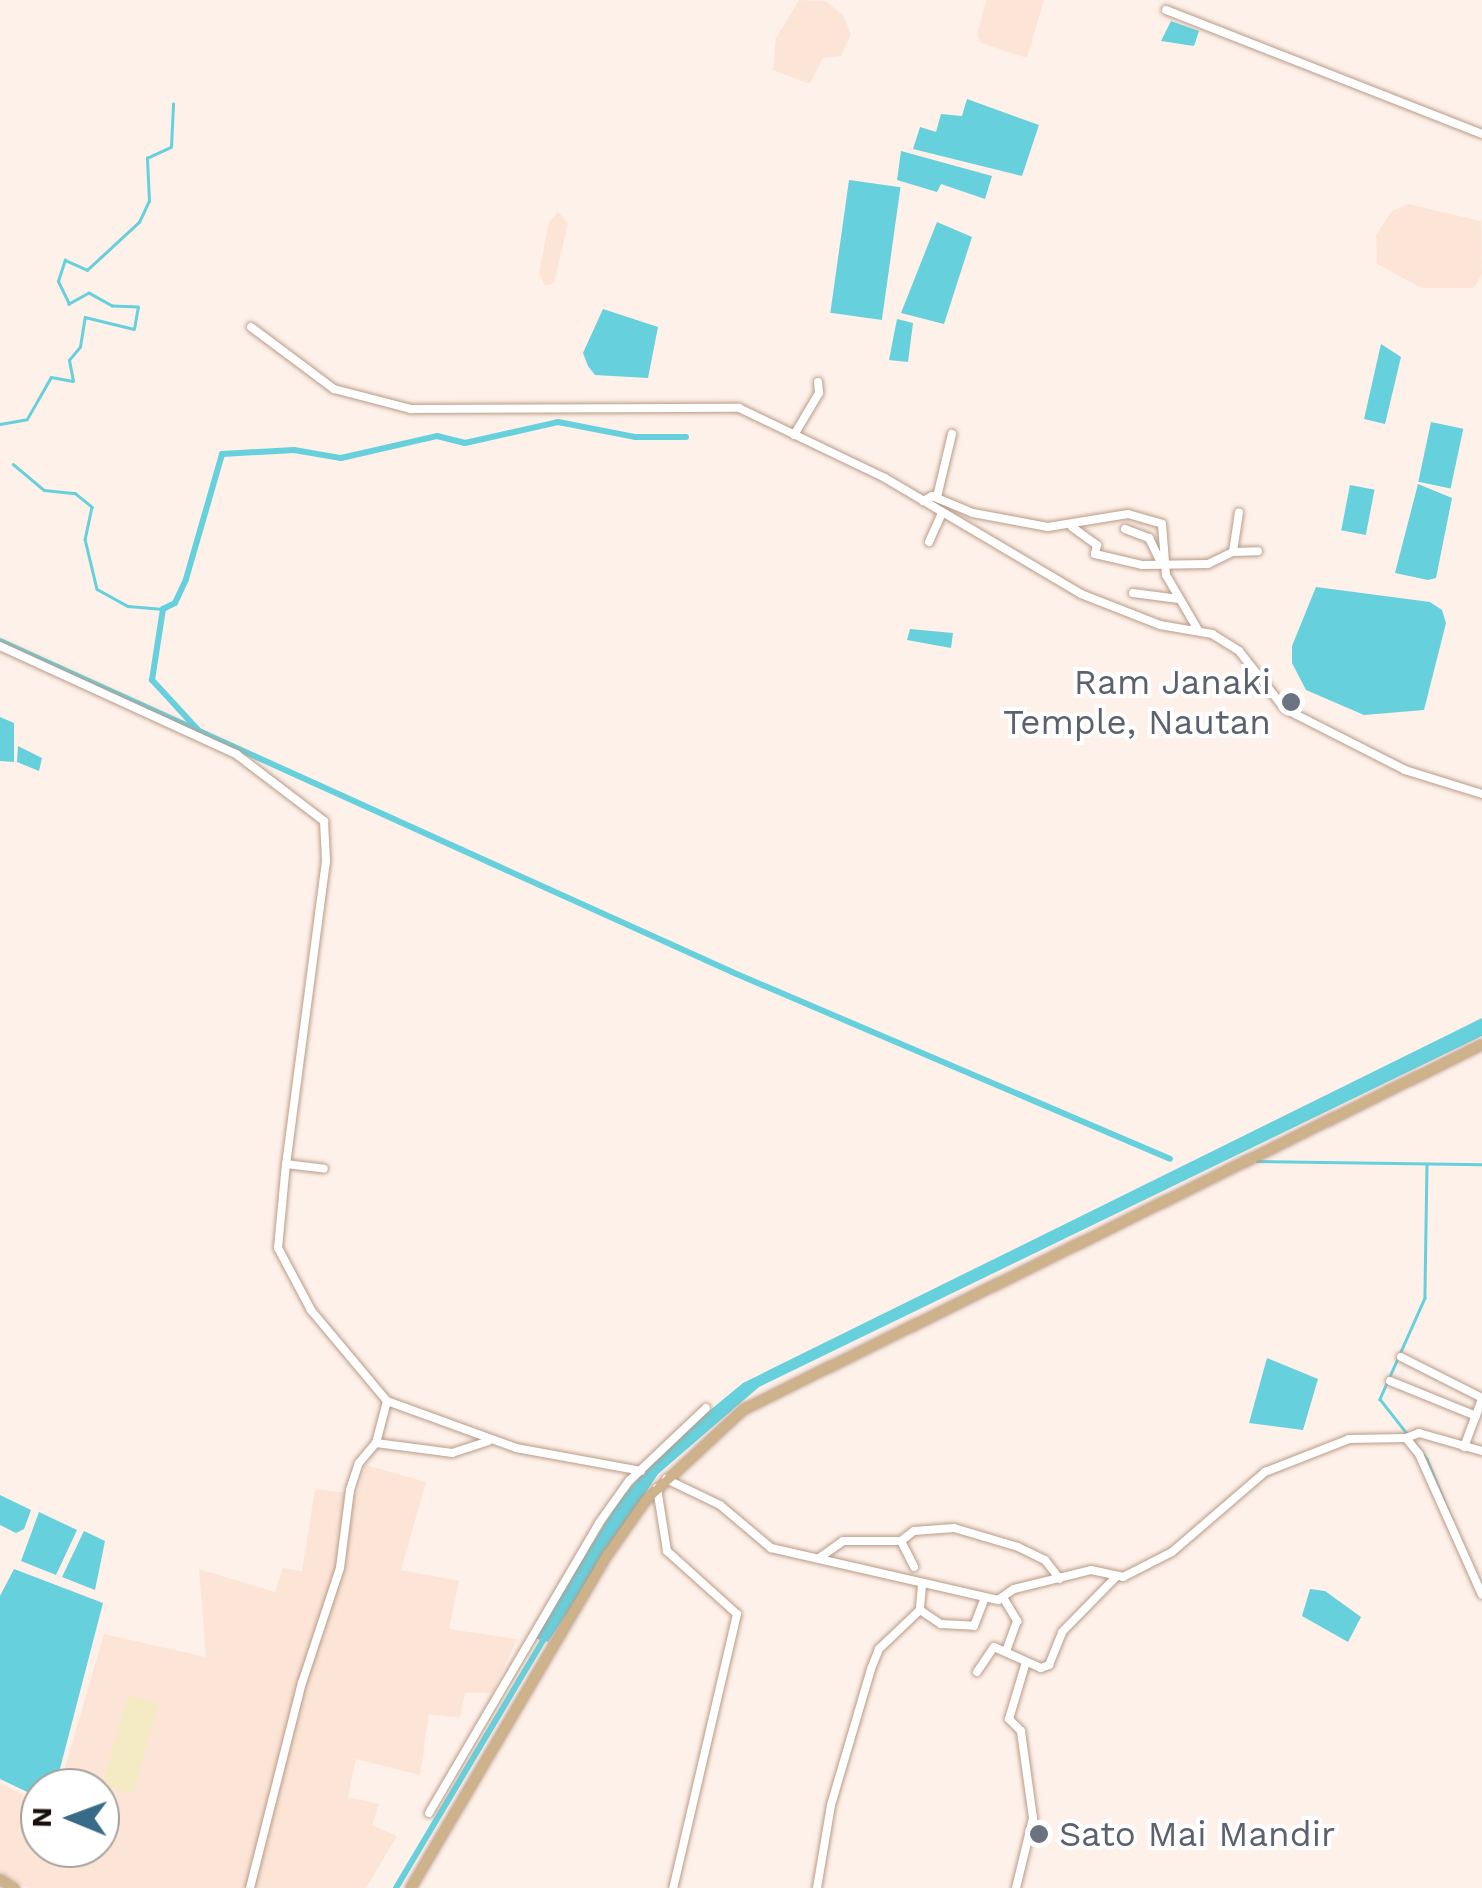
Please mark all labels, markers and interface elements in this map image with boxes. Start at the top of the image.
place label: Ram Janaki Temple, Nautan [1003,661,1271,743]
marker: Ram Janaki Temple, Nautan [1280,691,1302,713]
north arrow [20,1768,120,1868]
text: N [25,1807,58,1828]
place label: Sato Mai Mandir [1059,1813,1335,1855]
marker: Sato Mai Mandir [1028,1823,1050,1845]

